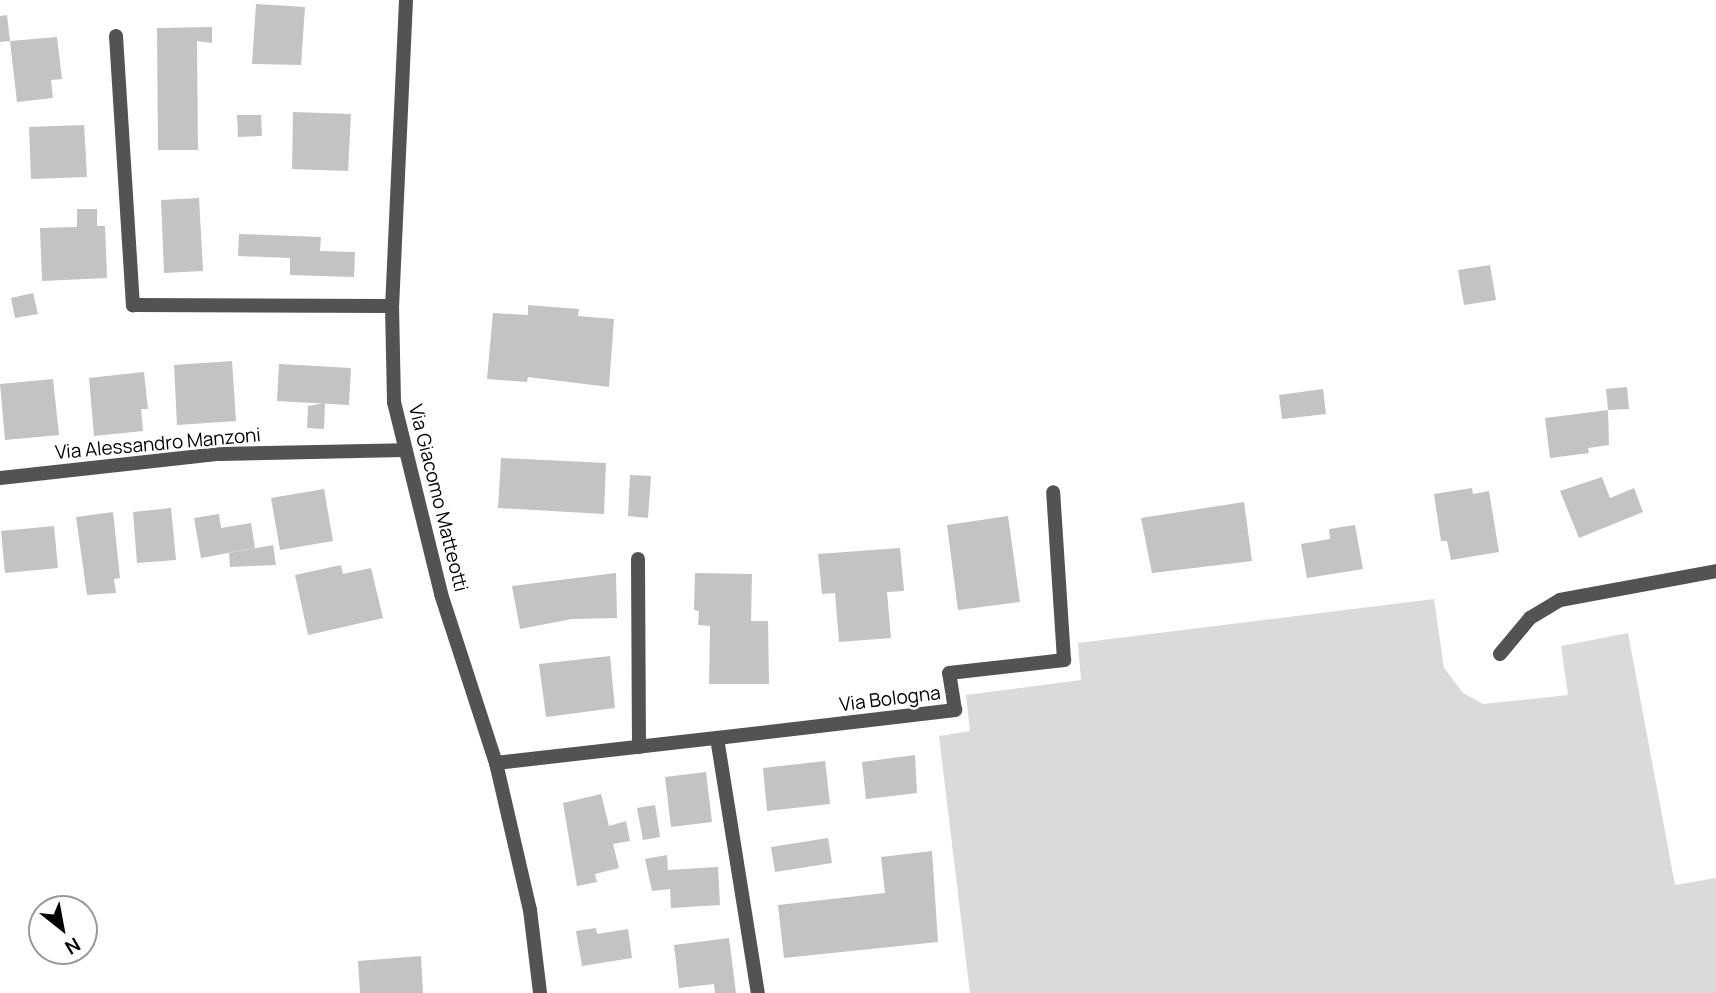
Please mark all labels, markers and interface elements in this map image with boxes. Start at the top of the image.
street label: Via Giacomo Matteotti [404,402,472,594]
street label: Via Alessandro Manzoni [54,424,262,464]
street label: Via Bologna [838,681,942,717]
north arrow [28,895,98,965]
text: N [60,932,85,961]

